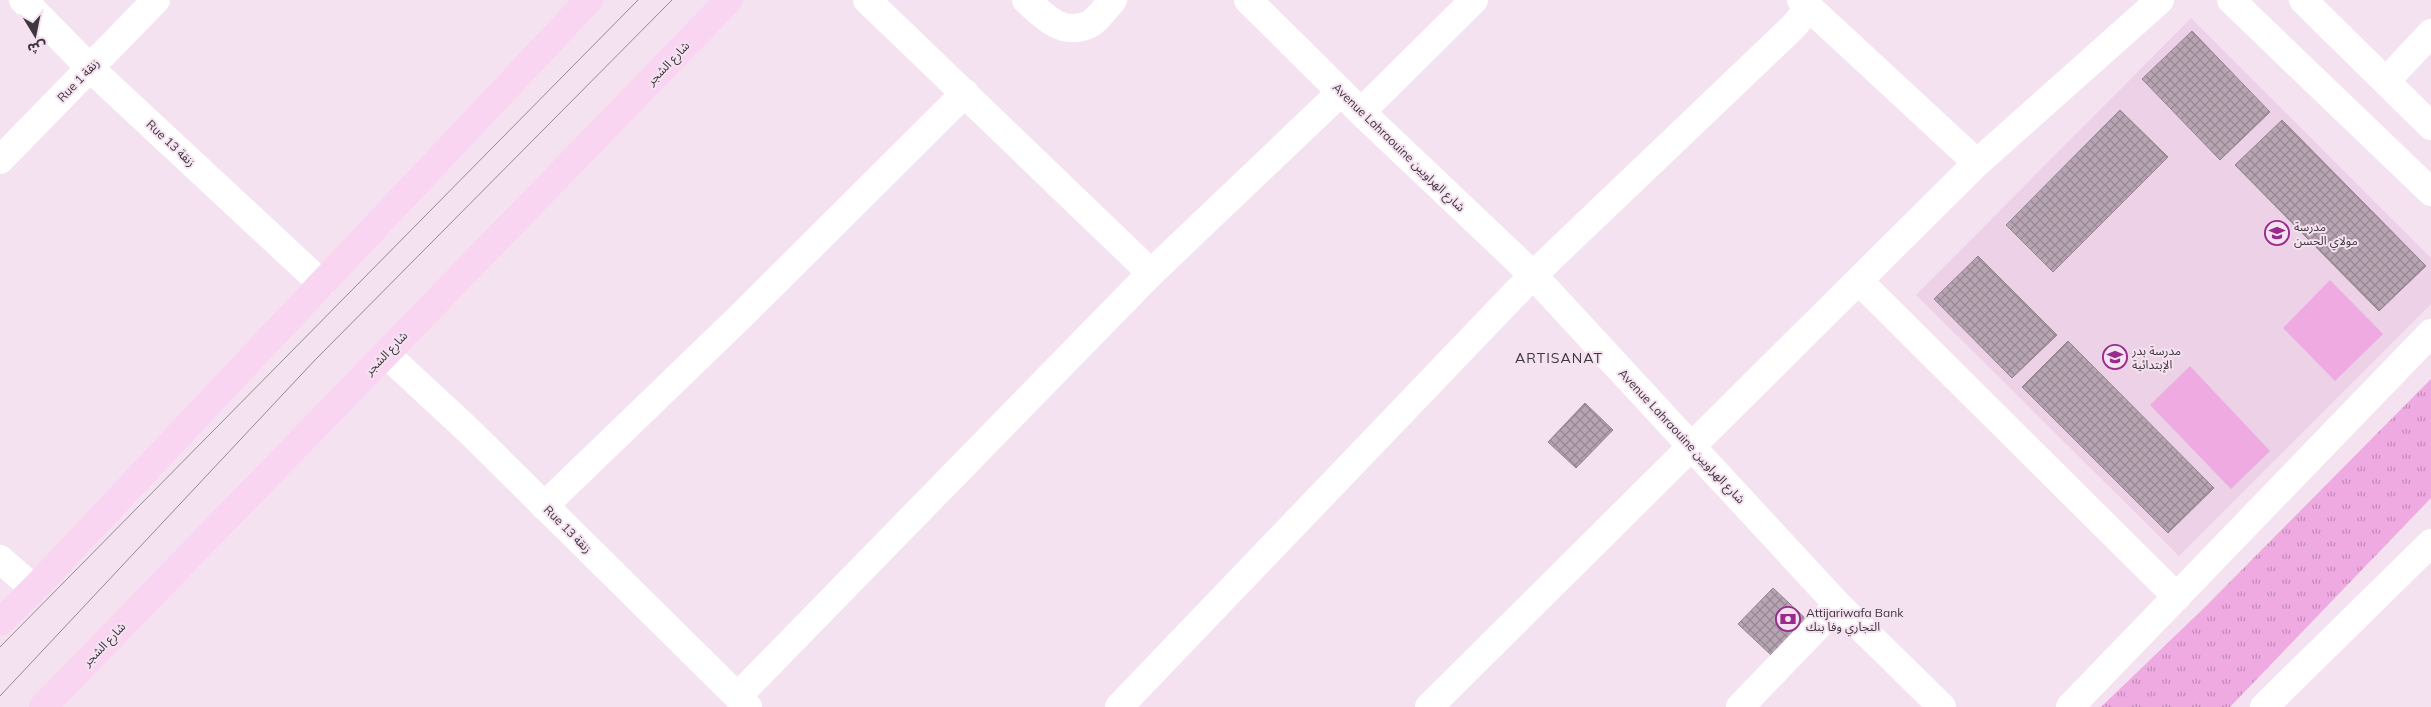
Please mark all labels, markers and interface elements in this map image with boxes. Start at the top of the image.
north arrow [10,10,60,60]
text: ش [26,37,48,58]
street label: شارع الشجر [643,38,694,90]
street label: Rue 1 زنقة [54,55,102,105]
street label: Avenue Lahraouine شارع الهراويين [1328,80,1468,216]
street label: Rue 13 زنقة [143,117,199,169]
place label: مدرسة مولاي الحسن [2294,219,2358,250]
school or university icon: مدرسة مولاي الحسن [2264,220,2290,246]
street label: شارع الشجر [361,328,412,380]
place label: مدرسة بدر الإبتدائية [2131,343,2181,373]
school or university icon: مدرسة بدر الإبتدائية [2102,344,2128,370]
district label: ARTISANAT [1515,349,1603,367]
street label: Avenue Lahraouine شارع الهراويين [1614,366,1748,508]
street label: Rue 13 زنقة [541,502,595,556]
place label: Attijariwafa Bank التجاري وفا بنك [1806,605,1904,636]
bank icon: Attijariwafa Bank التجاري وفا بنك [1775,606,1801,632]
street label: شارع الشجر [79,619,130,671]

